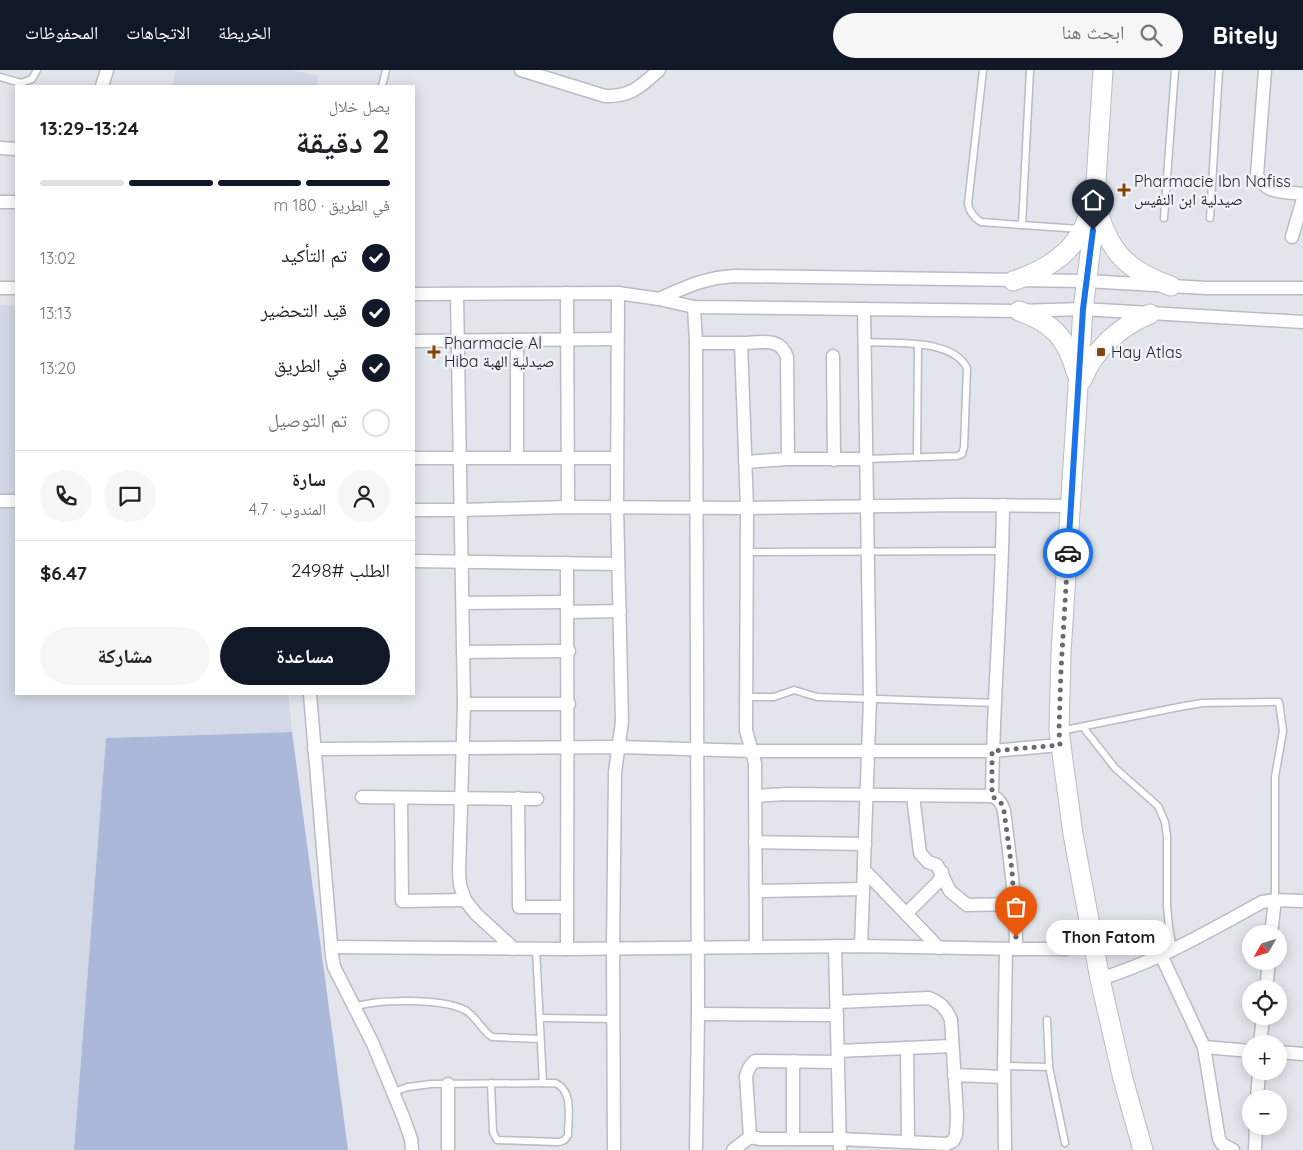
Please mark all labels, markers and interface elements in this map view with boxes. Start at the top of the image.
search box [833,13,1183,58]
text: ابحث هنا [1061,20,1125,44]
text: Bitely [1213,20,1278,50]
text: المحفوظات [25,21,98,44]
text: الاتجاهات [126,21,190,44]
text: الخريطة [218,21,271,44]
icon: search [1137,21,1165,49]
text: يصل خلال [329,96,390,116]
text: 13:24–13:29 [40,116,139,140]
text: 2 دقيقة [296,121,390,161]
place label: Pharmacie Ibn Nafiss صيدلية ابن النفيس [1134,171,1291,210]
pin [1072,179,1114,230]
marker: Pharmacie Ibn Nafiss صيدلية ابن النفيس [1118,184,1130,196]
icon: home [1079,186,1107,214]
text: في الطريق · 180 m [274,195,390,215]
text: تم التأكيد [281,243,347,267]
icon: check [362,244,390,272]
text: 13:02 [40,248,76,268]
text: قيد التحضير [261,298,347,322]
icon: check [362,299,390,327]
text: 13:13 [40,303,72,323]
place label: Pharmacie Al Hiba صيدلية الهبة [444,333,555,371]
place label: Hay Atlas [1111,342,1182,362]
marker: Pharmacie Al Hiba صيدلية الهبة [428,346,440,358]
marker: Hay Atlas [1095,346,1107,358]
text: في الطريق [274,353,347,377]
icon: check [362,354,390,382]
text: 13:20 [40,358,76,378]
text: تم التوصيل [268,408,347,432]
text: سارة [292,467,326,491]
button: phone [40,470,92,522]
button: chat [104,470,156,522]
button: person [338,470,390,522]
text: المندوب · 4.7 [249,499,326,519]
courier [1043,528,1093,578]
icon: car [1054,539,1082,567]
text: الطلب #2498 [291,558,390,582]
text: $6.47 [40,561,87,585]
button: مشاركة [40,627,210,685]
button: مساعدة [220,627,390,685]
pin [995,886,1037,937]
icon: bag [1002,893,1030,921]
callout: Thon Fatom [1046,920,1171,954]
north arrow [1242,925,1288,970]
map controls [1242,925,1287,1135]
text: Thon Fatom [1062,927,1155,947]
button: locate [1242,980,1287,1025]
button: + [1242,1035,1287,1080]
button: − [1242,1090,1287,1135]

